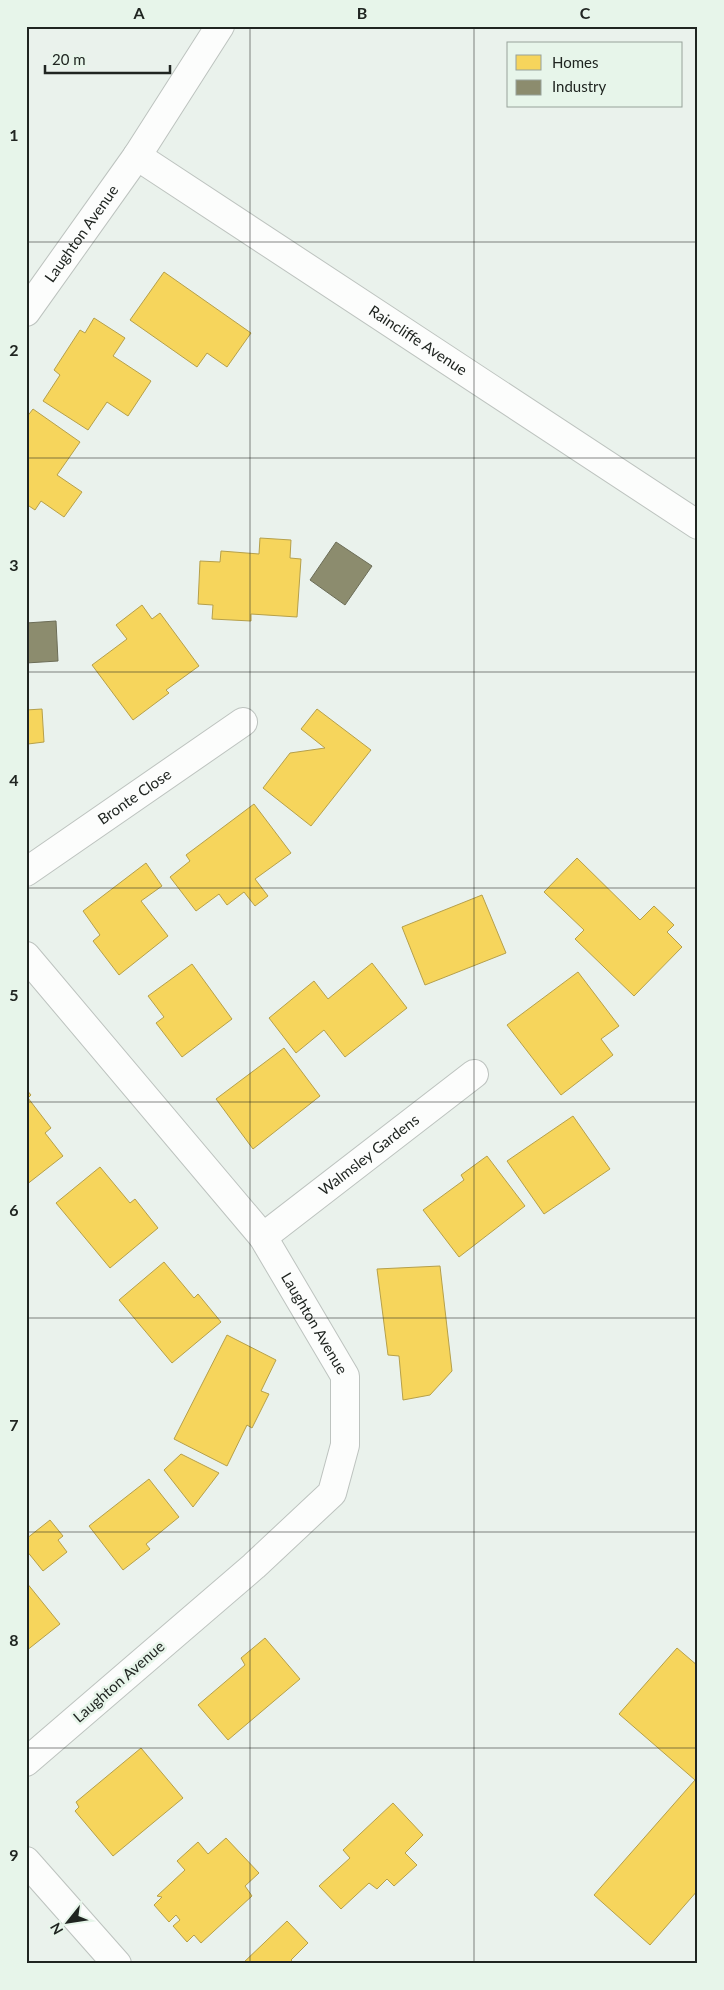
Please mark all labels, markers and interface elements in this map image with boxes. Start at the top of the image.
text: A [132,3,145,22]
text: B [357,3,367,22]
text: C [580,3,591,22]
scale bar [45,42,170,74]
legend [507,42,682,108]
text: 20 m [52,50,86,68]
text: Homes [552,53,598,71]
text: Industry [552,77,607,95]
text: 1 [9,125,19,144]
street label: Laughton Avenue [40,181,122,285]
street label: Raincliffe Avenue [366,301,471,379]
text: 2 [9,340,19,359]
text: 3 [9,555,19,574]
street label: Bronte Close [94,764,174,828]
text: 4 [9,770,19,789]
text: 5 [9,985,19,1004]
street label: Walmsley Gardens [315,1110,422,1199]
text: 6 [9,1200,19,1219]
street label: Laughton Avenue [278,1269,352,1377]
text: 7 [9,1415,19,1434]
text: 8 [9,1630,19,1649]
street label: Laughton Avenue [69,1637,168,1726]
text: 9 [9,1845,19,1864]
north arrow [42,1898,92,1948]
text: N [46,1920,66,1938]

